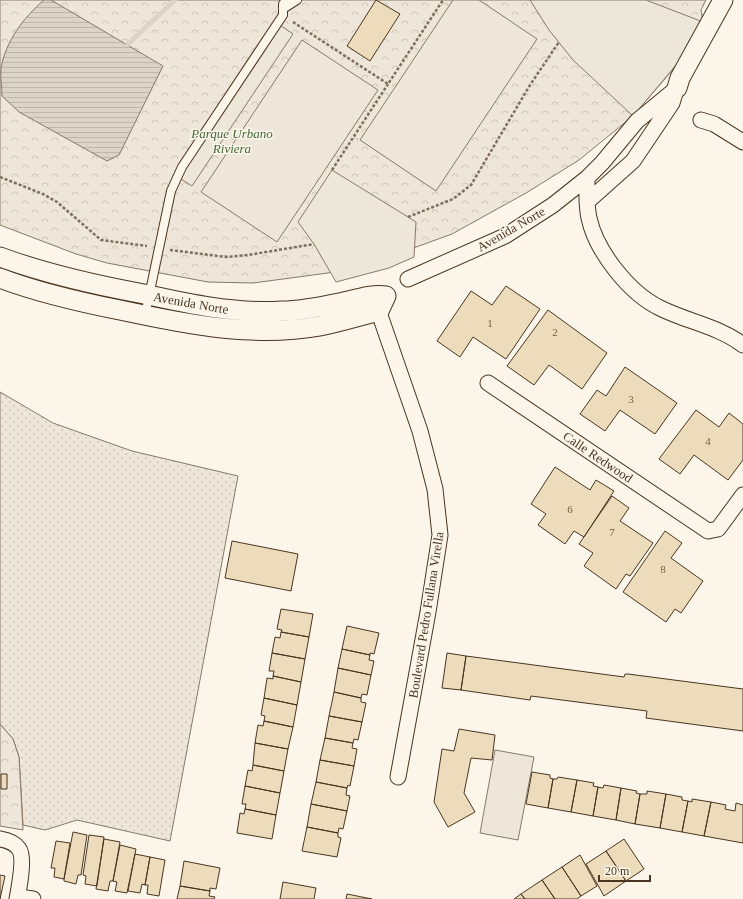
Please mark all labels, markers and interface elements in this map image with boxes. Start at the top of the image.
park label: Parque Urbano Riviera [190,126,273,156]
street label: Avenida Norte [474,203,548,254]
street label: Avenida Norte [152,289,230,317]
house number: 1 [487,317,493,329]
house number: 2 [552,326,558,338]
house number: 3 [628,393,634,405]
street label: Calle Redwood [560,428,636,486]
house number: 4 [705,435,711,447]
house number: 6 [567,503,573,515]
house number: 7 [609,526,615,538]
street label: Boulevard Pedro Fullana Virella [405,530,447,699]
house number: 8 [660,563,666,575]
scale bar [599,857,650,883]
text: 20 m [605,864,630,878]

